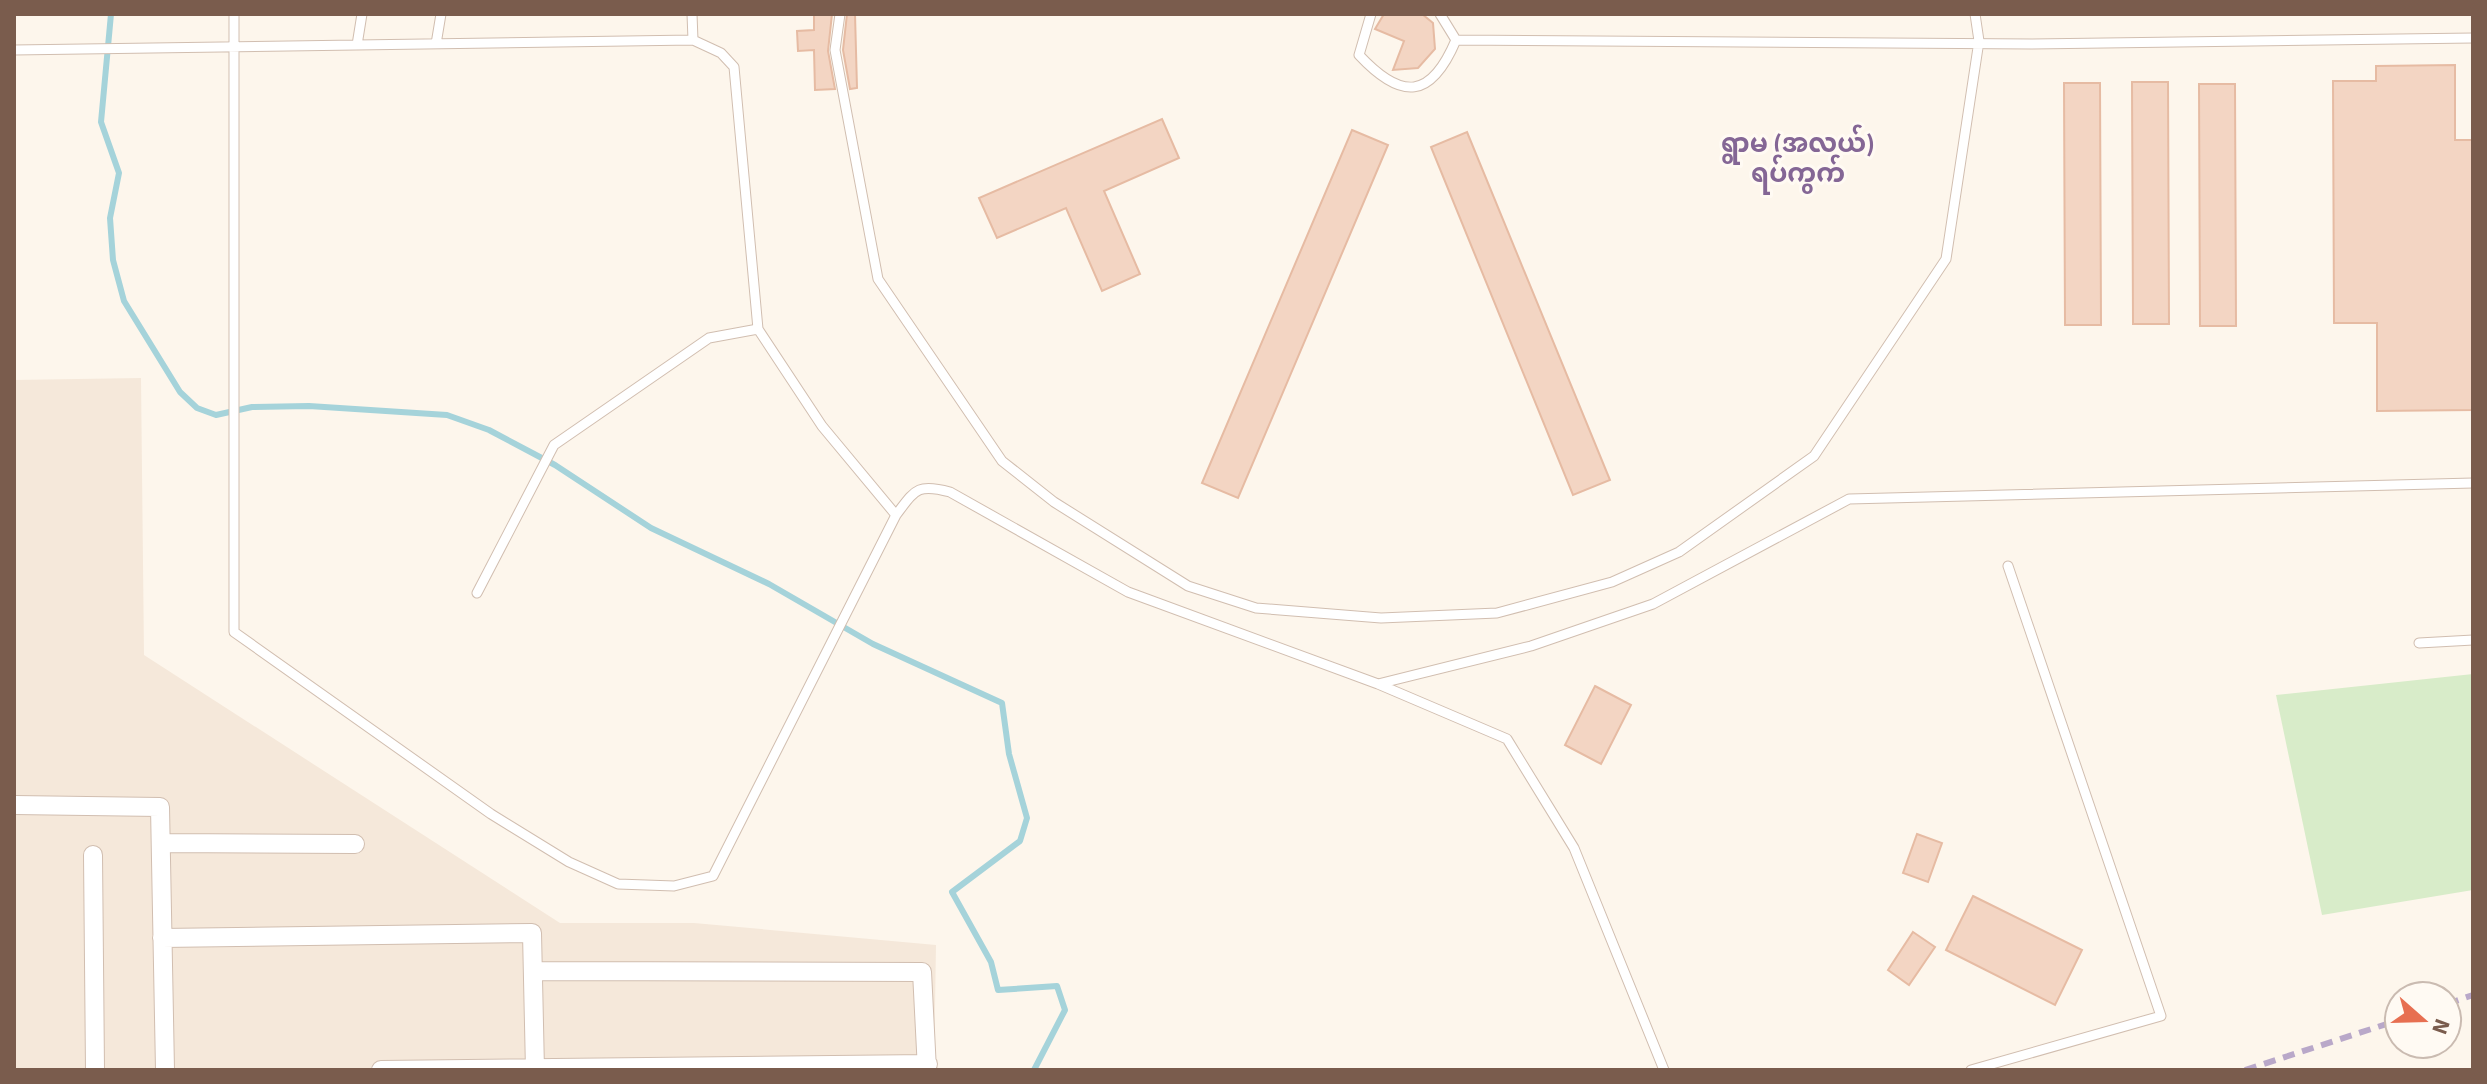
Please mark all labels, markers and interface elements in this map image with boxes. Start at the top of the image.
district label: ရွာမ (အလယ်) ရပ်ကွက် [1721,124,1875,195]
north arrow [2383,980,2463,1060]
text: N [2423,1014,2458,1039]

